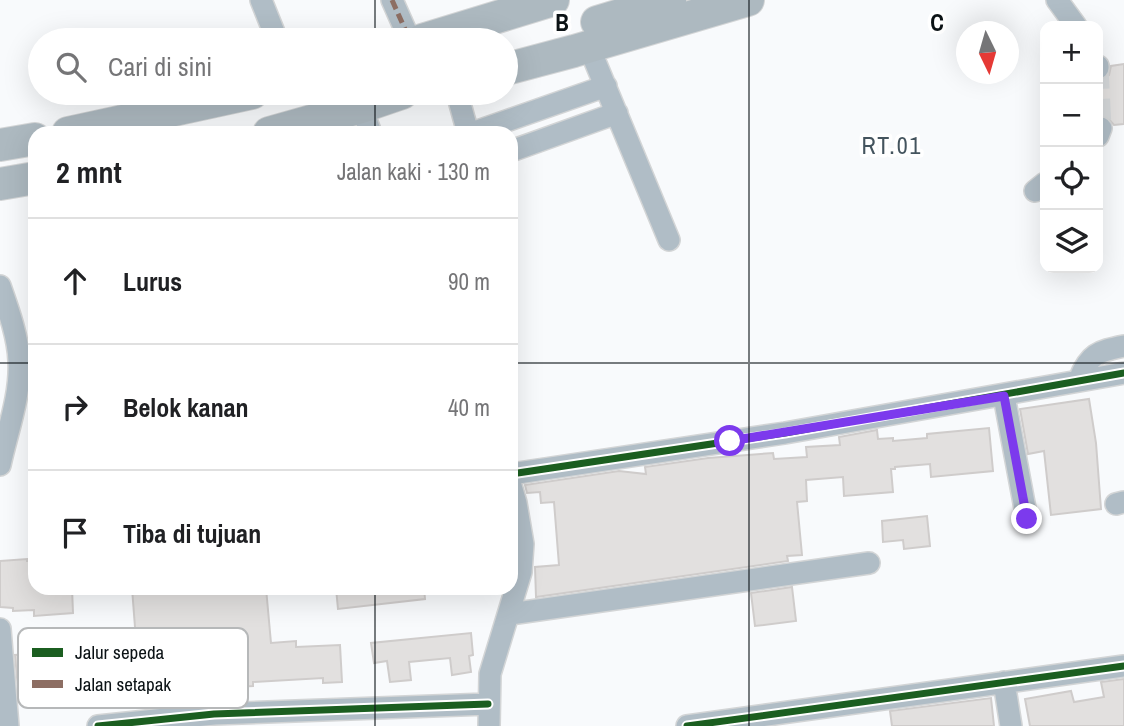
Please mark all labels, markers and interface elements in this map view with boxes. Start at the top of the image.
text: B [555,7,569,38]
text: C [930,7,944,38]
north arrow [956,21,1019,84]
map controls [1040,21,1103,273]
button: + [1040,21,1103,84]
search box [28,28,518,105]
icon: search [52,48,90,86]
text: Cari di sini [108,49,212,84]
button: − [1040,84,1103,147]
district label: RT.01 [861,129,923,161]
button: locate [1040,147,1103,210]
text: 2 mnt [56,152,122,192]
text: Jalan kaki · 130 m [337,156,490,187]
button: layers [1040,210,1103,273]
icon: ahead [56,262,94,300]
text: Lurus [123,264,182,299]
text: 90 m [448,266,490,297]
icon: right [56,388,94,426]
text: Belok kanan [123,390,249,425]
text: 40 m [448,392,490,423]
route start [714,425,745,456]
route end [1011,503,1042,534]
icon: arrive [56,514,94,552]
text: Tiba di tujuan [123,516,261,551]
legend [18,628,248,708]
text: Jalur sepeda [75,639,165,665]
text: Jalan setapak [75,671,171,697]

